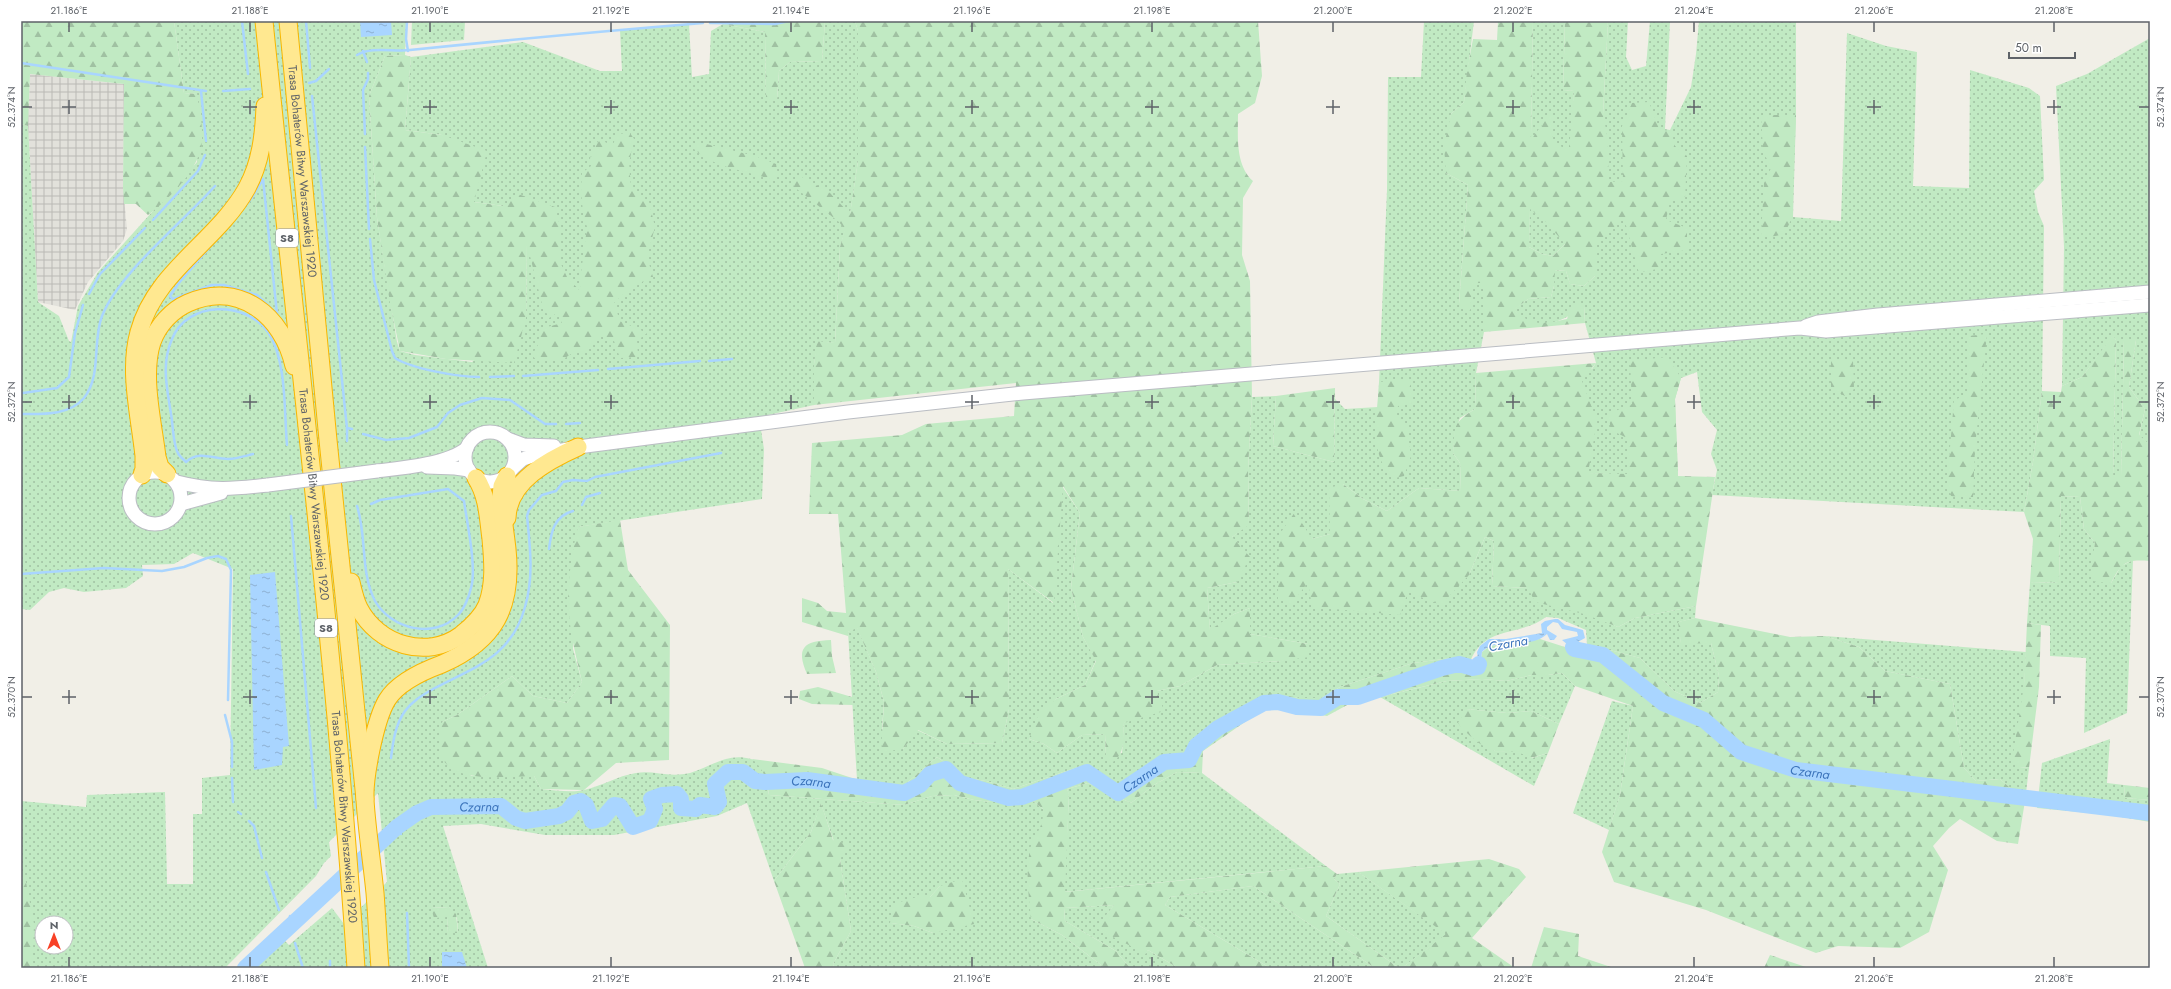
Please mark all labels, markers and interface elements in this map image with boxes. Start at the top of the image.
text: 21.186°E [50,3,88,18]
text: 21.188°E [232,3,268,18]
text: 21.190°E [411,3,449,18]
text: 21.192°E [592,3,630,18]
text: 21.194°E [772,3,810,18]
text: 21.196°E [953,3,991,18]
text: 21.198°E [1133,3,1171,18]
text: 21.200°E [1313,3,1353,18]
text: 21.202°E [1494,3,1532,18]
text: 21.204°E [1675,3,1714,18]
text: 21.206°E [1855,3,1893,18]
text: 21.208°E [2035,3,2073,18]
scale bar [2009,34,2075,60]
text: 50 m [2015,39,2042,57]
street label: Trasa Bohaterów Bitwy Warszawskiej 1920 [283,65,321,278]
text: 52.374°N [4,86,19,128]
text: 52.374°N [2153,86,2168,128]
road number: S8 [276,229,298,247]
text: 52.372°N [4,381,19,423]
text: 52.372°N [2153,381,2168,423]
street label: Trasa Bohaterów Bitwy Warszawskiej 1920 [294,388,334,601]
road number: S8 [315,619,337,637]
water label: Czarna [1487,631,1529,656]
text: 52.370°N [4,676,19,718]
text: 52.370°N [2153,676,2168,718]
street label: Trasa Bohaterów Bitwy Warszawskiej 1920 [326,710,362,924]
water label: Czarna [1118,760,1162,798]
water label: Czarna [1787,760,1831,784]
water label: Czarna [791,771,832,793]
water label: Czarna [459,797,499,817]
north arrow [34,915,74,955]
text: N [50,917,58,933]
text: 21.186°E [50,971,88,986]
text: 21.188°E [232,971,268,986]
text: 21.190°E [411,971,449,986]
text: 21.192°E [592,971,630,986]
text: 21.194°E [772,971,810,986]
text: 21.196°E [953,971,991,986]
text: 21.198°E [1133,971,1171,986]
text: 21.200°E [1313,971,1353,986]
text: 21.202°E [1494,971,1532,986]
text: 21.204°E [1675,971,1714,986]
text: 21.206°E [1855,971,1893,986]
text: 21.208°E [2035,971,2073,986]

